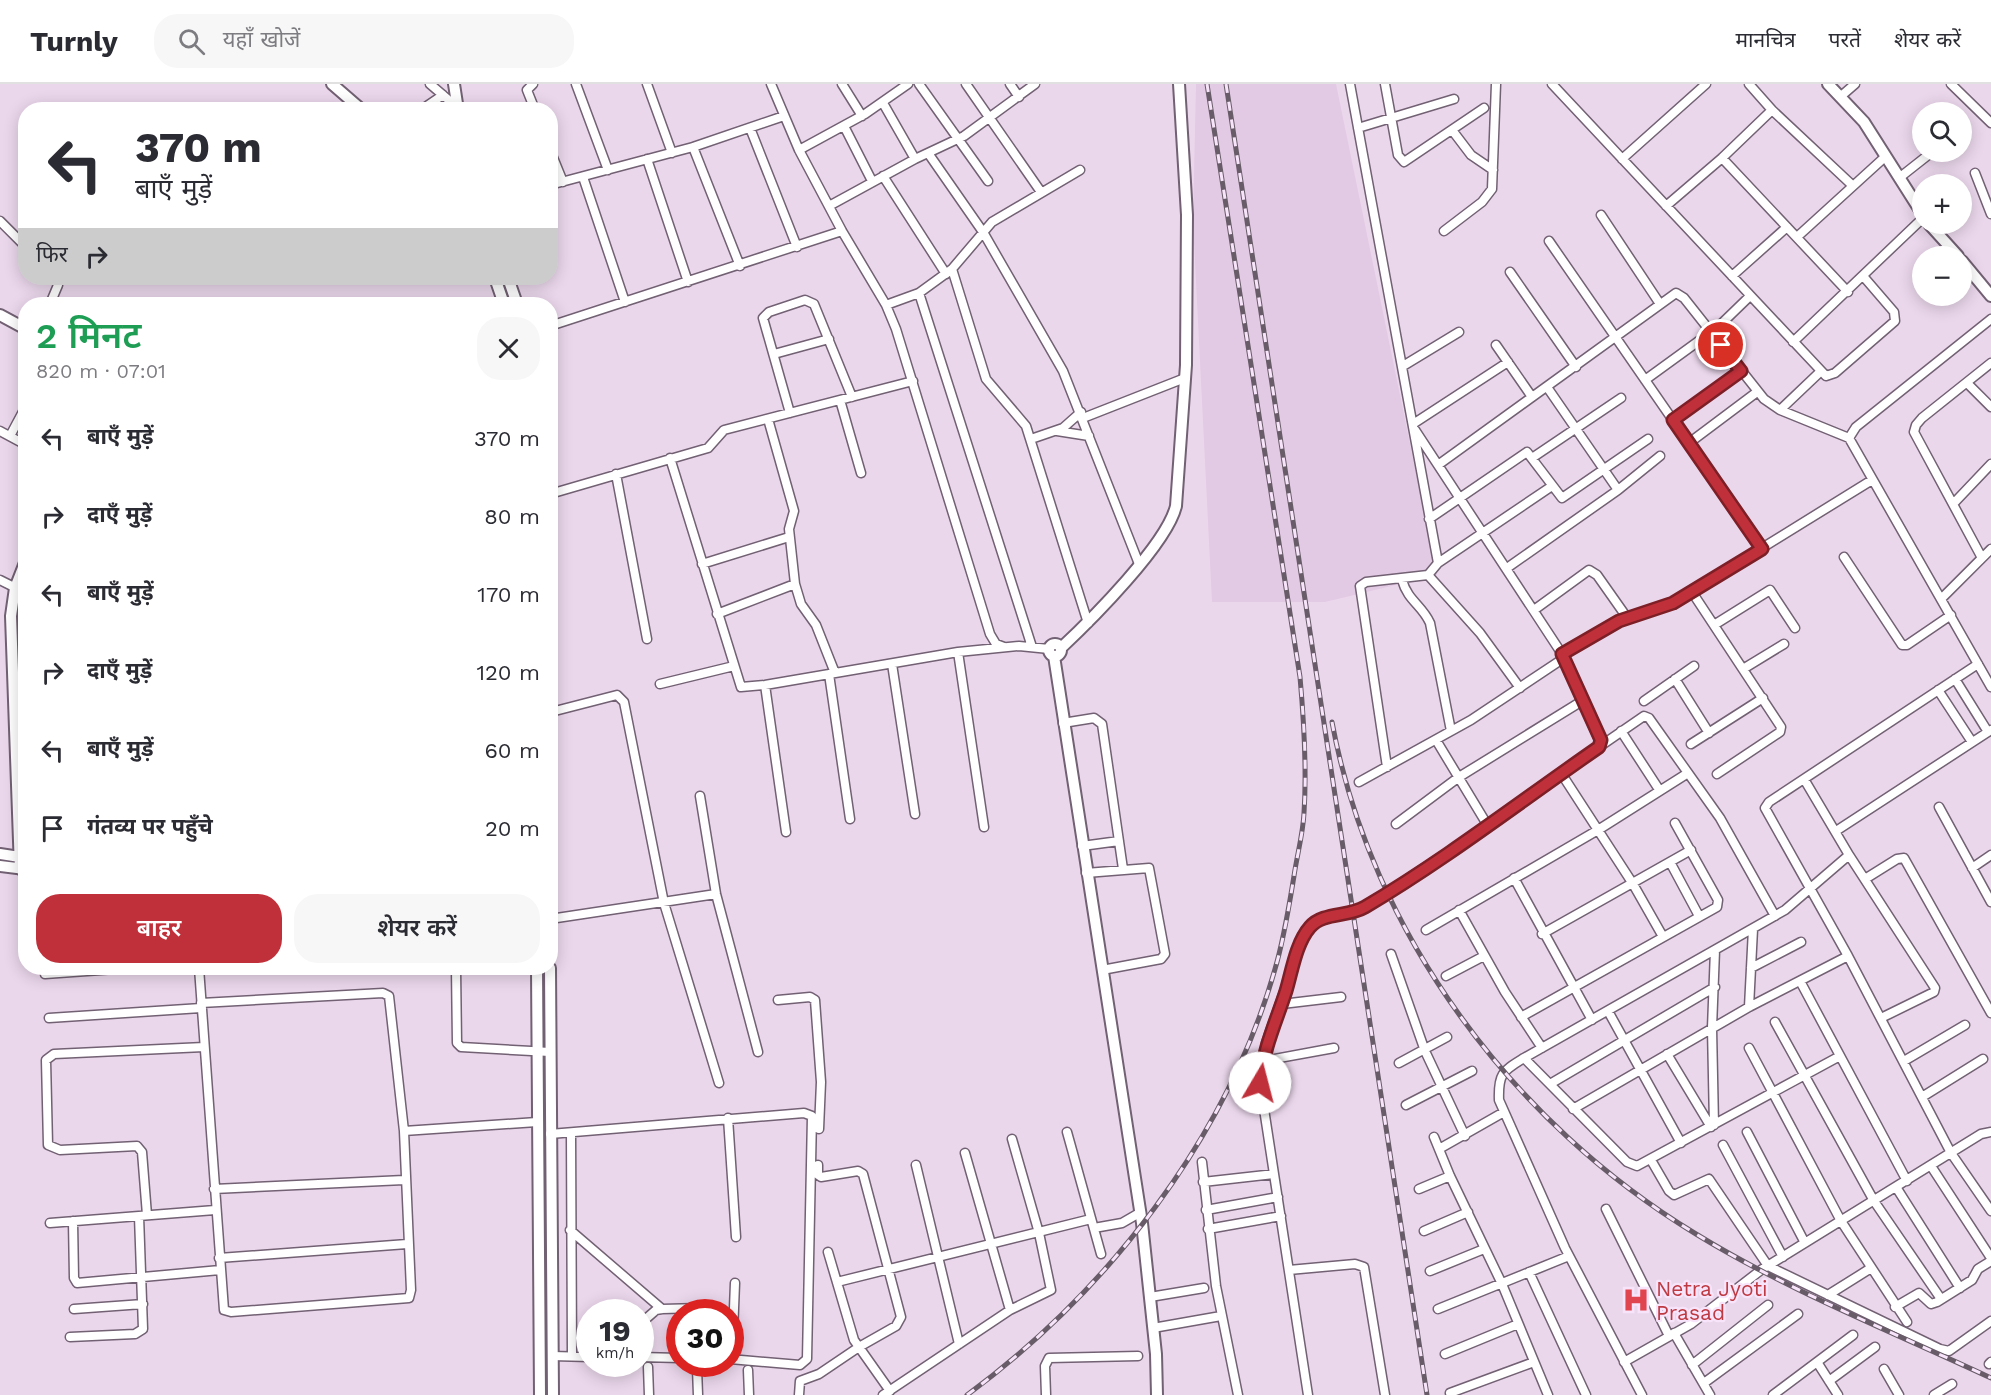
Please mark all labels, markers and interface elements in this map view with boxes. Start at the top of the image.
search box [154,14,574,68]
text: Turnly [30,25,118,58]
icon: search [175,25,208,58]
text: यहाँ खोजें [223,27,300,52]
text: मानचित्र [1736,27,1796,52]
text: परतें [1829,27,1861,52]
text: शेयर करें [1894,27,1961,52]
map controls [1912,102,1972,306]
button: search [1912,102,1972,162]
text: 370 m [135,123,262,172]
icon: left [36,126,114,204]
text: बाएँ मुड़ें [135,173,212,205]
button: + [1912,174,1972,234]
icon: right [80,240,113,273]
text: फिर [36,242,68,267]
button: − [1912,246,1972,306]
text: 2 मिनट [36,315,141,357]
button: close [477,317,540,380]
pin [1695,319,1746,370]
icon: arrive [1704,328,1737,361]
text: 820 m · 07:01 [36,359,166,383]
icon: left [36,422,69,455]
text: बाएँ मुड़ें [87,424,154,449]
text: 370 m [474,426,540,451]
icon: right [36,500,69,533]
text: दाएँ मुड़ें [87,502,152,527]
text: 80 m [484,504,540,529]
icon: left [36,578,69,611]
text: बाएँ मुड़ें [87,580,154,605]
text: 170 m [477,582,540,607]
icon: right [36,656,69,689]
text: दाएँ मुड़ें [87,658,152,683]
text: 120 m [476,660,540,685]
icon: left [36,734,69,767]
text: बाएँ मुड़ें [87,736,154,761]
text: 60 m [484,738,540,763]
icon: arrive [36,812,69,845]
text: गंतव्य पर पहुँचे [87,814,213,839]
text: 20 m [485,816,540,841]
button: बाहर [36,894,282,963]
button: शेयर करें [294,894,540,963]
position arrow [1228,1051,1292,1115]
place label: Netra Jyoti Prasad [1656,1276,1768,1325]
hospital icon: Netra Jyoti Prasad [1621,1285,1651,1315]
speed limit sign: 30 [666,1299,744,1377]
text: 19 [599,1313,631,1348]
text: km/h [596,1344,634,1362]

